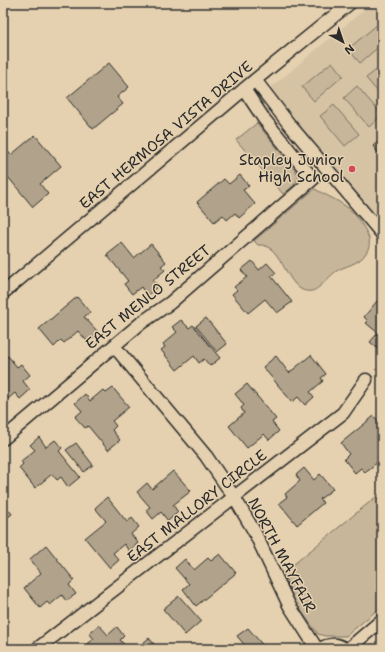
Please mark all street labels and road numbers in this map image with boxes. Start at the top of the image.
street label: EAST HERMOSA VISTA DRIVE [75,56,257,214]
street label: EAST MENLO STREET [81,240,215,354]
street label: EAST MALLORY CIRCLE [123,445,271,567]
street label: NORTH MAYFAIR [243,494,321,616]

